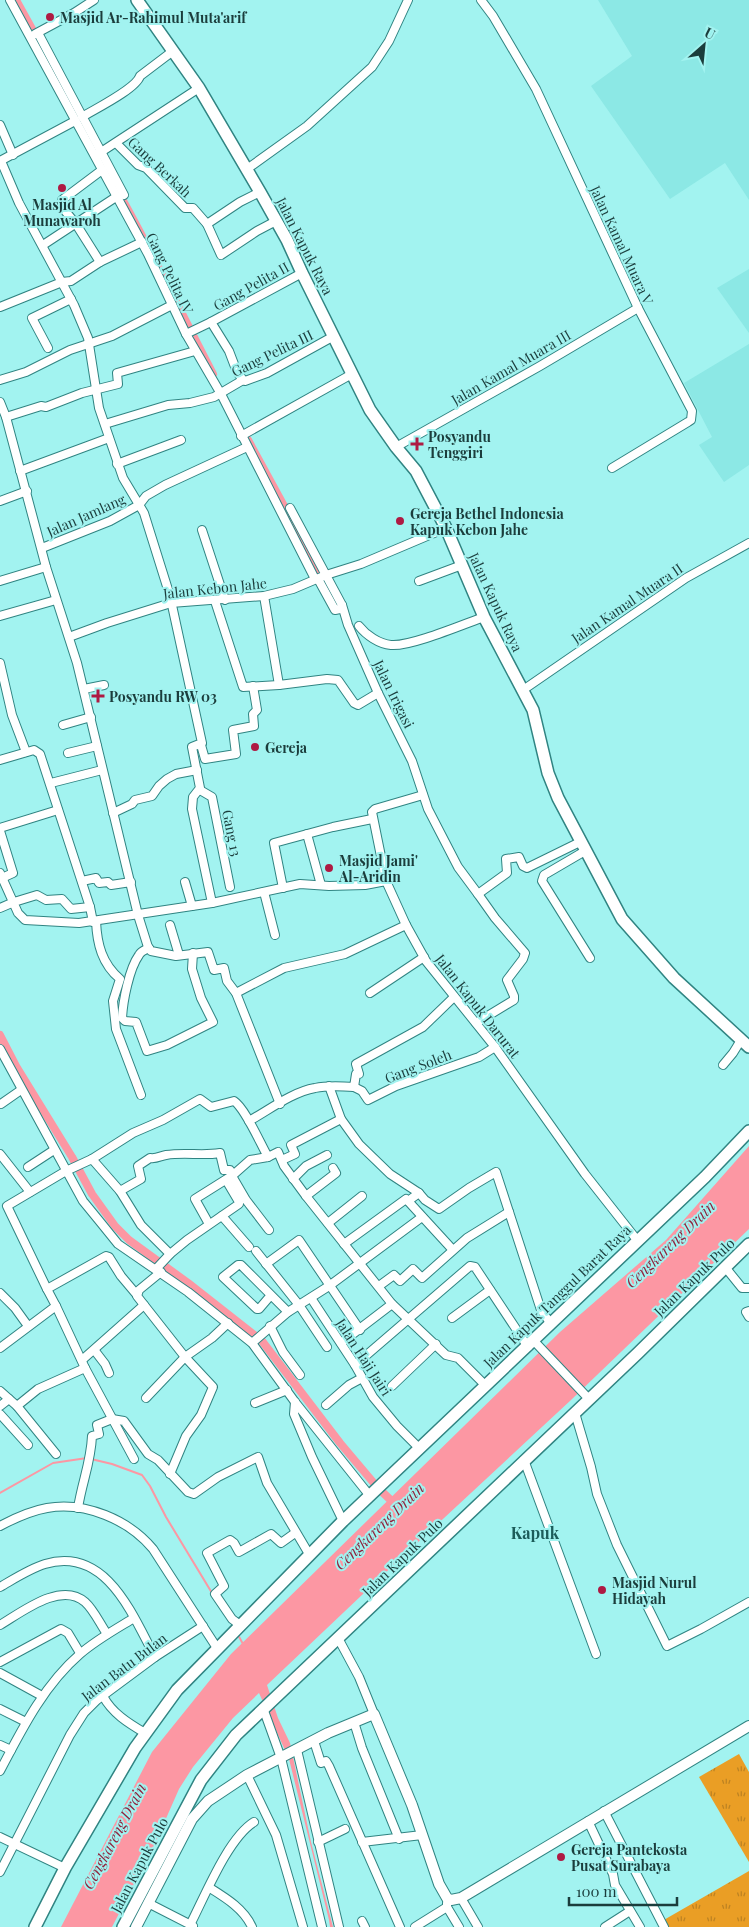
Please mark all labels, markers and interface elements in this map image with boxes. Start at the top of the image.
place label: Masjid Ar-Rahimul Muta'arif [60,8,247,27]
marker: Masjid Ar-Rahimul Muta'arif [44,11,56,23]
north arrow [679,20,729,70]
text: U [702,22,719,44]
street label: Gang Berkah [124,133,196,202]
marker: Masjid Al Munawaroh [56,182,68,194]
street label: Jalan Kamal Muara V [586,182,658,308]
street label: Jalan Kapuk Raya [272,193,338,298]
place label: Masjid Al Munawaroh [23,195,101,230]
street label: Gang Pelita IV [142,229,198,317]
street label: Gang Pelita II [210,257,292,315]
street label: Gang Pelita III [228,325,316,381]
street label: Jalan Kamal Muara III [447,325,574,409]
place label: Posyandu Tenggiri [428,427,491,462]
marker: Posyandu Tenggiri [410,437,424,451]
street label: Jalan Jamlang [43,489,129,541]
place label: Gereja Bethel Indonesia Kapuk Kebon Jahe [410,504,565,539]
marker: Gereja Bethel Indonesia Kapuk Kebon Jahe [394,515,406,527]
street label: Jalan Kapuk Raya [464,548,527,655]
street label: Jalan Kamal Muara II [567,559,687,648]
street label: Jalan Kebon Jahe [161,573,268,603]
street label: Jalan Irigasi [369,656,419,731]
place label: Posyandu RW 03 [109,687,217,706]
marker: Posyandu RW 03 [91,689,105,703]
place label: Gereja [265,738,308,757]
marker: Gereja [249,741,261,753]
street label: Gang 13 [218,808,246,858]
place label: Masjid Jami' Al-Aridin [338,851,418,886]
marker: Masjid Jami' Al-Aridin [323,862,335,874]
street label: Jalan Kapuk Darurat [431,949,525,1063]
street label: Gang Soleh [382,1044,455,1087]
water label: Cengkareng Drain [621,1196,719,1292]
street label: Jalan Kapuk Tanggul Barat Raya [478,1220,635,1372]
street label: Jalan Kapuk Pulo [649,1233,739,1321]
street label: Jalan Haji Jairi [331,1314,396,1399]
water label: Cengkareng Drain [330,1478,428,1574]
street label: Jalan Kapuk Pulo [357,1513,447,1601]
district label: Kapuk [511,1522,560,1543]
place label: Masjid Nurul Hidayah [612,1573,697,1608]
marker: Masjid Nurul Hidayah [596,1584,608,1596]
street label: Jalan Batu Bulan [77,1628,171,1706]
water label: Cengkareng Drain [78,1780,150,1892]
street label: Jalan Kapuk Pulo [105,1814,172,1917]
place label: Gereja Pantekosta Pusat Surabaya [571,1840,688,1875]
marker: Gereja Pantekosta Pusat Surabaya [555,1851,567,1863]
scale bar [569,1874,676,1906]
text: 100 m [576,1881,617,1901]

